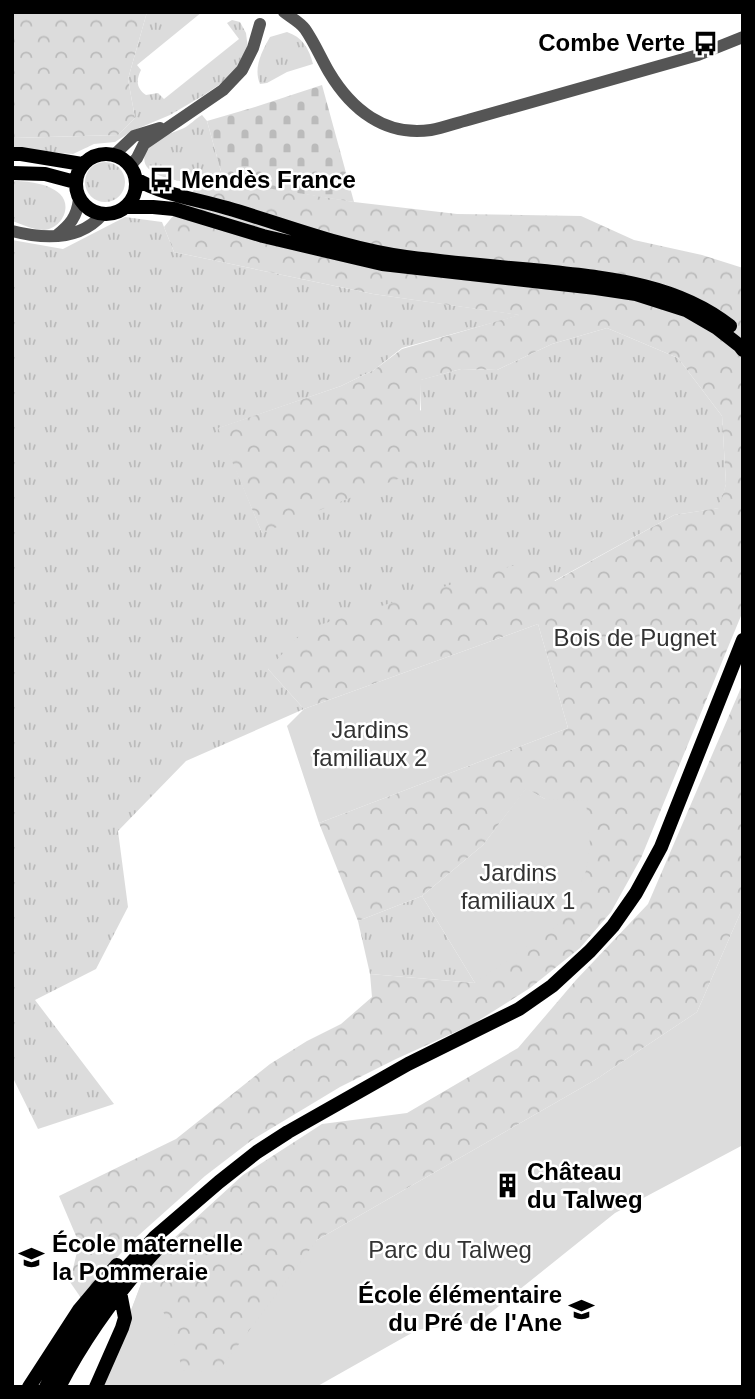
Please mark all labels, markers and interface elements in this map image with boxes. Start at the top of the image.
place label: Combe Verte [538,29,685,56]
bus stop icon: Combe Verte [691,29,719,57]
bus stop icon: Mendès France [147,166,175,194]
place label: Mendès France [181,166,356,193]
park label: Bois de Pugnet [554,624,717,651]
park label: Jardins familiaux 2 [313,716,427,771]
park label: Jardins familiaux 1 [461,859,575,914]
place label: Château du Talweg [527,1158,643,1213]
building icon: Château du Talweg [493,1172,521,1200]
place label: École maternelle la Pommeraie [52,1230,243,1285]
park label: Parc du Talweg [368,1236,532,1263]
school or university icon: École maternelle la Pommeraie [18,1244,46,1272]
place label: École élémentaire du Pré de l'Ane [358,1281,562,1336]
school or university icon: École élémentaire du Pré de l'Ane [568,1295,596,1323]

